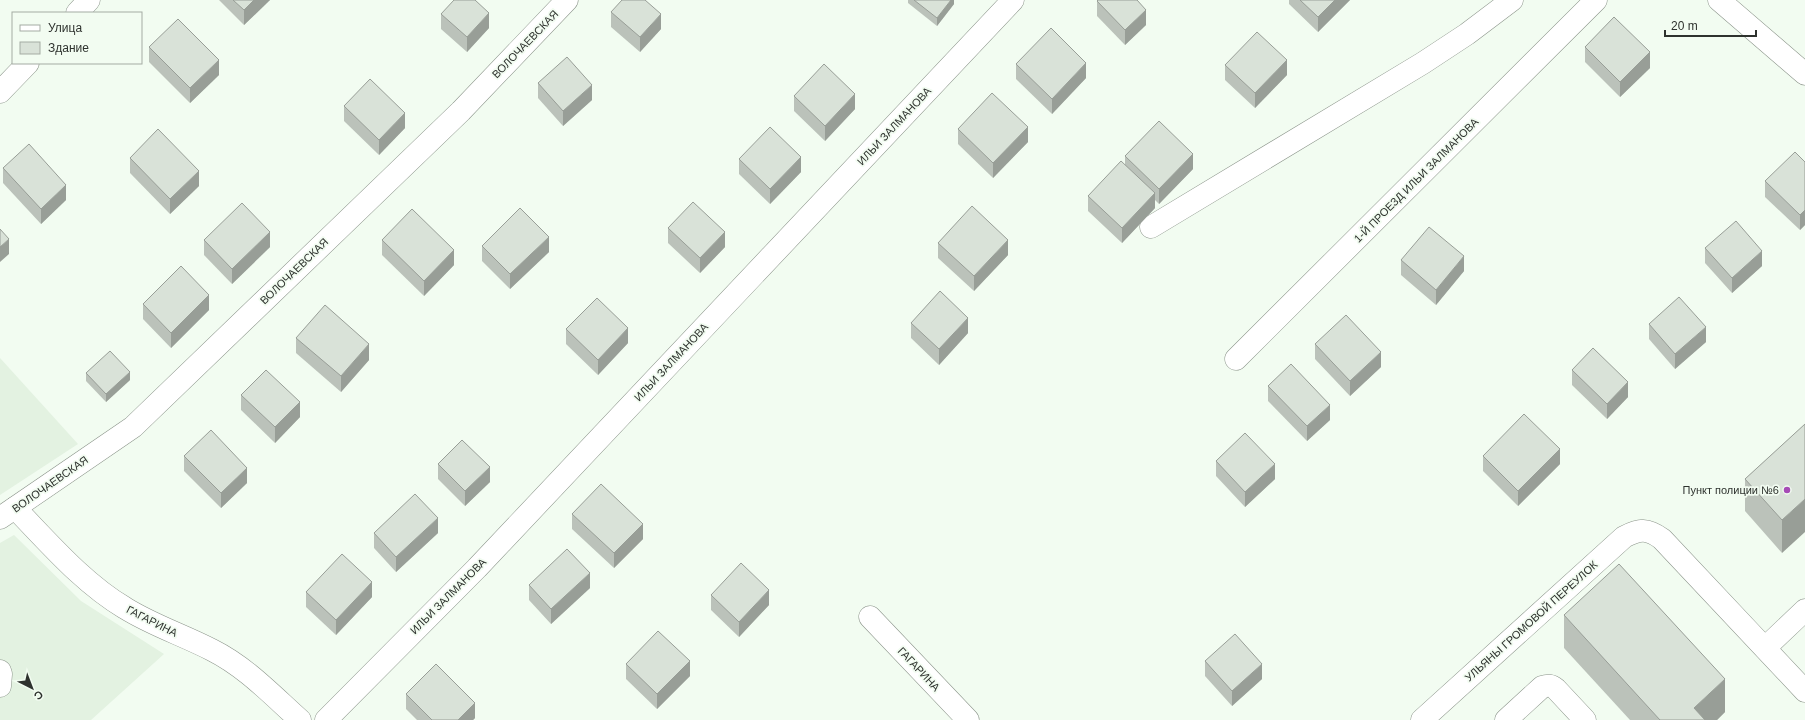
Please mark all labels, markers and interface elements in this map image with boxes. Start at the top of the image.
street label: ВОЛОЧАЕВСКАЯ [490,8,560,80]
legend [12,12,142,64]
scale bar [1665,12,1756,38]
text: 20 m [1671,19,1698,33]
text: Улица [48,21,82,35]
text: Здание [48,41,89,55]
street label: ИЛЬИ ЗАЛМАНОВА [855,84,934,167]
street label: 1-Й ПРОЕЗД ИЛЬИ ЗАЛМАНОВА [1351,115,1481,245]
street label: ВОЛОЧАЕВСКАЯ [258,236,330,306]
street label: ИЛЬИ ЗАЛМАНОВА [632,320,711,403]
street label: ВОЛОЧАЕВСКАЯ [10,453,90,515]
place label: Пункт полиции №6 [1683,484,1779,496]
marker: Пункт полиции №6 [1782,485,1792,495]
street label: ИЛЬИ ЗАЛМАНОВА [408,555,489,636]
street label: УЛЬЯНЫ ГРОМОВОЙ ПЕРЕУЛОК [1462,558,1600,684]
street label: ГАГАРИНА [124,603,180,639]
street label: ГАГАРИНА [896,645,943,694]
north arrow [12,668,52,708]
text: С [32,688,46,703]

